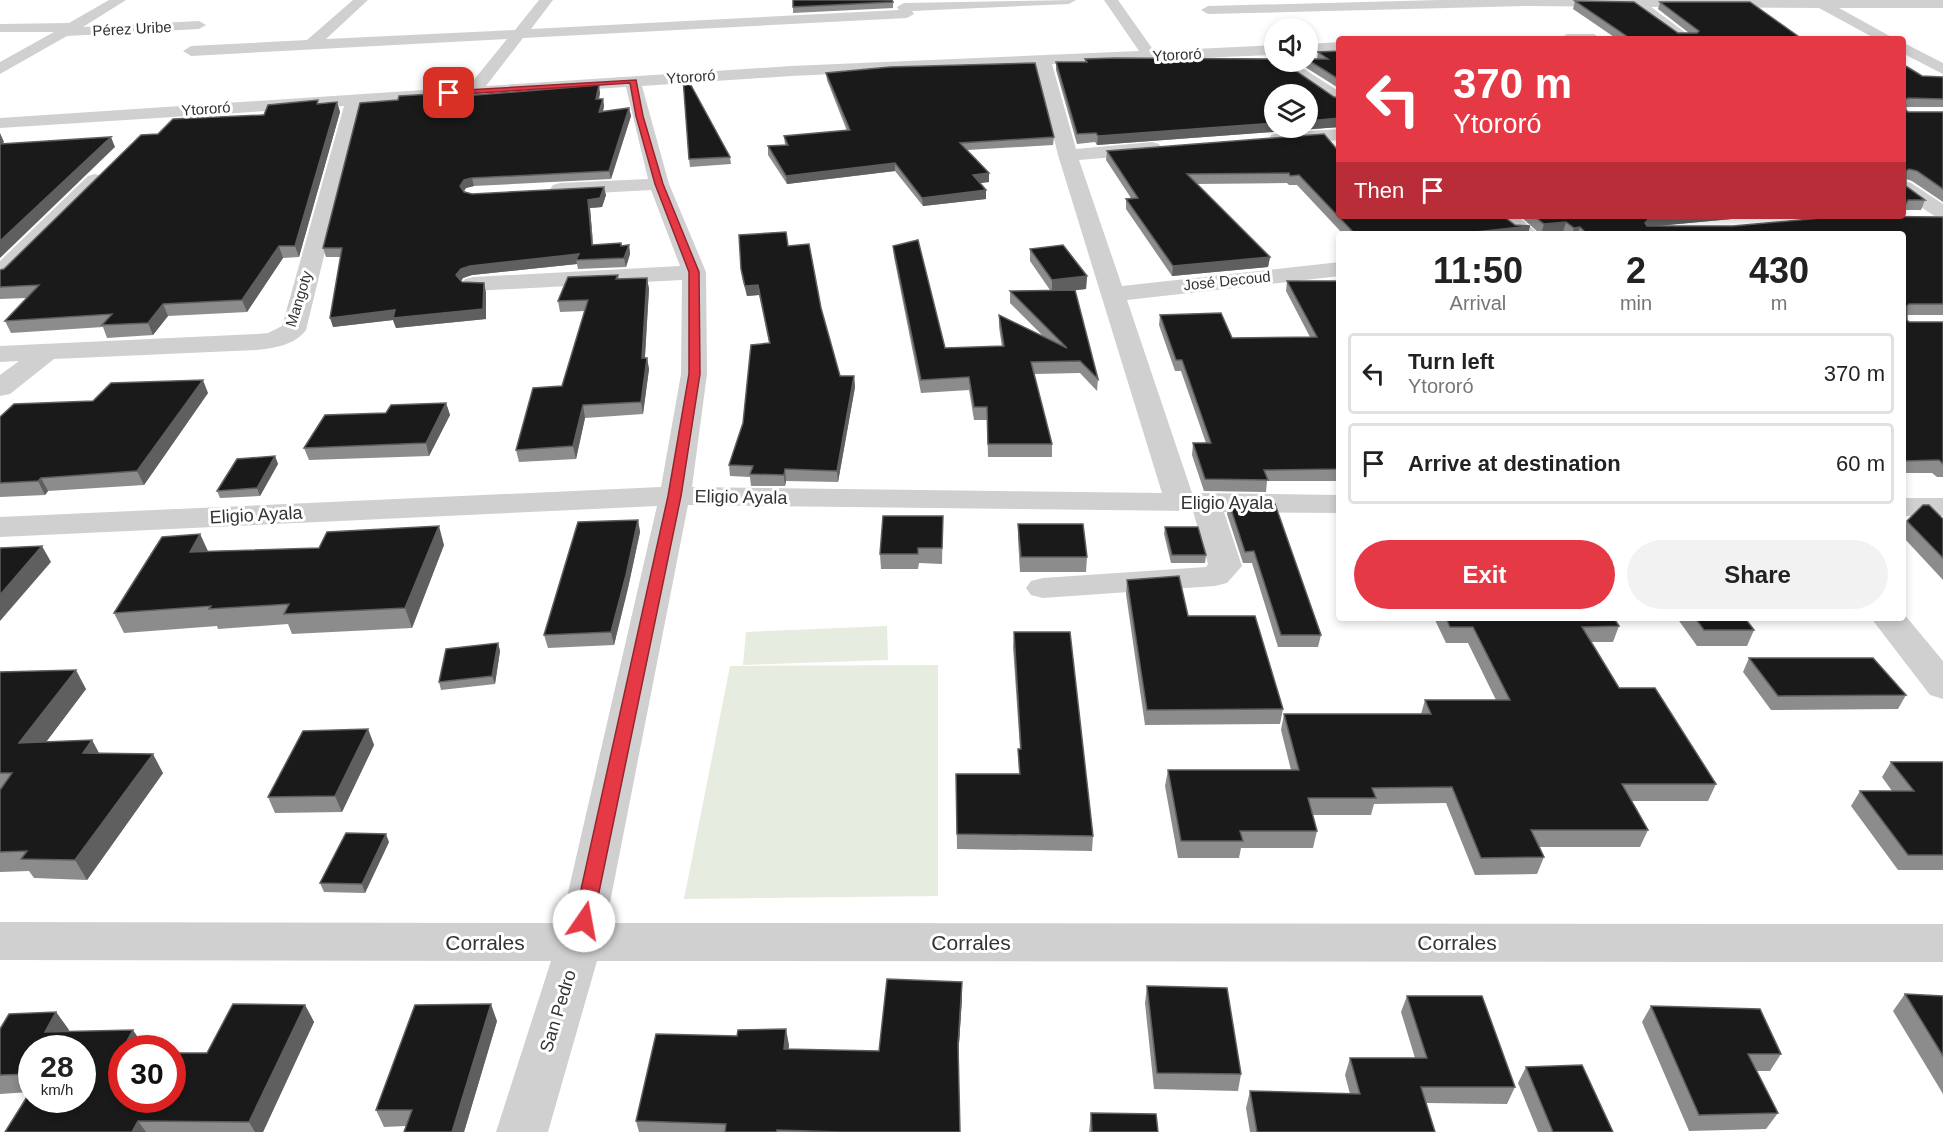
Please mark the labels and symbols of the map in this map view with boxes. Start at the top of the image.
street label: Pérez Uribe [92,18,172,39]
street label: Ytororó [1152,45,1202,64]
street label: Ytororó [666,66,716,87]
pin [423,67,474,118]
street label: Ytororó [181,98,231,119]
street label: José Decoud [1183,267,1271,294]
street label: Mangoty [282,268,315,329]
street label: Eligio Ayala [694,486,789,508]
street label: Eligio Ayala [1181,493,1274,513]
street label: Eligio Ayala [209,503,304,527]
position arrow [552,889,616,953]
street label: Corrales [445,931,525,954]
street label: Corrales [931,931,1011,954]
street label: Corrales [1417,931,1497,954]
street label: San Pedro [536,967,580,1055]
speed limit sign: 30 [108,1035,186,1113]

